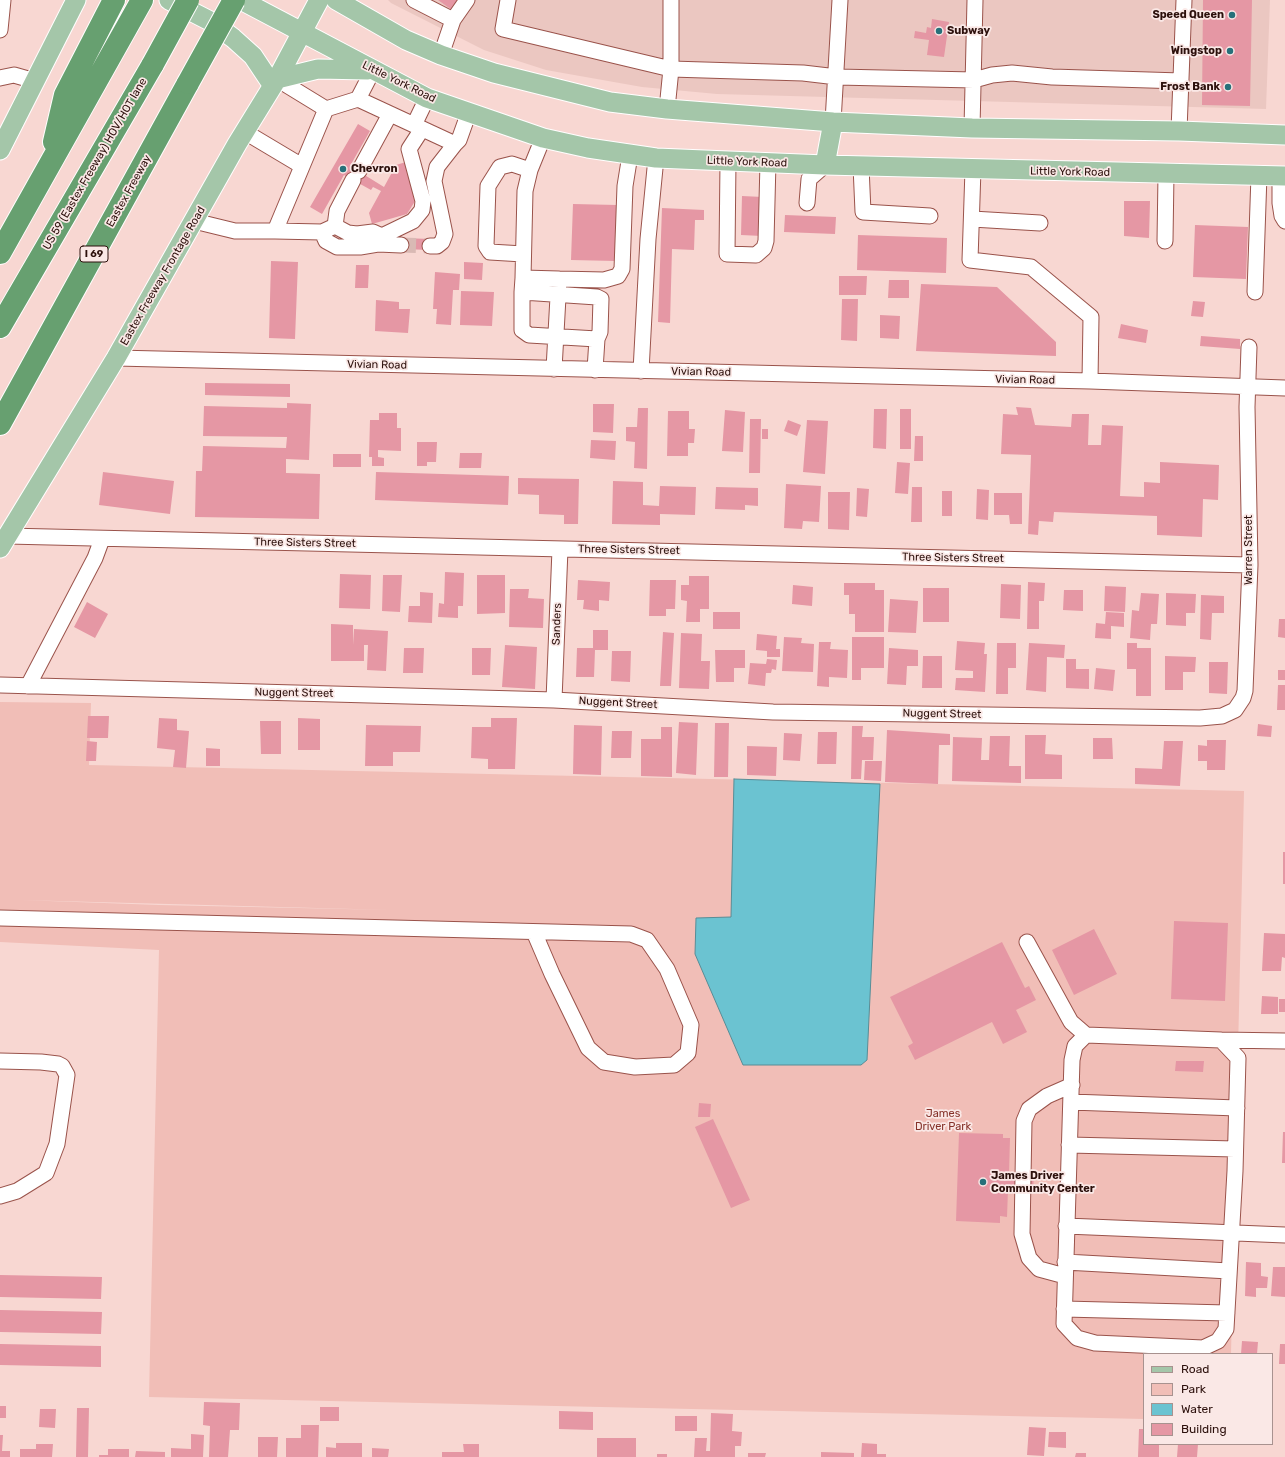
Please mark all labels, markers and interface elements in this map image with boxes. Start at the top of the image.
place label: Speed Queen [1152,8,1224,22]
marker: Speed Queen [1227,10,1237,20]
place label: Subway [947,24,990,38]
marker: Subway [934,26,944,36]
place label: Wingstop [1171,44,1222,58]
marker: Wingstop [1225,46,1235,56]
street label: Little York Road [360,59,438,105]
street label: US 59 (Eastex Freeway) HOV/HOT lane [40,76,150,252]
place label: Frost Bank [1160,80,1220,94]
marker: Frost Bank [1223,82,1233,92]
street label: Eastex Freeway [104,153,154,229]
street label: Little York Road [707,154,787,170]
place label: Chevron [351,162,397,176]
marker: Chevron [338,164,348,174]
street label: Little York Road [1030,165,1110,179]
street label: Eastex Freeway Frontage Road [118,204,208,348]
road number: I 69 [80,246,108,262]
street label: Vivian Road [347,358,407,372]
street label: Vivian Road [671,365,731,379]
street label: Vivian Road [995,373,1055,387]
street label: Warren Street [1242,515,1256,585]
street label: Three Sisters Street [254,536,356,550]
street label: Three Sisters Street [578,543,680,557]
street label: Three Sisters Street [902,551,1004,565]
street label: Sanders [550,603,564,645]
street label: Nuggent Street [254,686,334,700]
street label: Nuggent Street [578,694,658,712]
street label: Nuggent Street [902,707,982,721]
park label: James Driver Park [915,1107,971,1133]
place label: James Driver Community Center [991,1169,1095,1195]
marker: James Driver Community Center [978,1177,988,1187]
legend [1143,1353,1273,1445]
text: Road [1181,1362,1209,1376]
text: Park [1181,1382,1206,1396]
text: Water [1181,1402,1213,1416]
text: Building [1181,1422,1227,1436]

